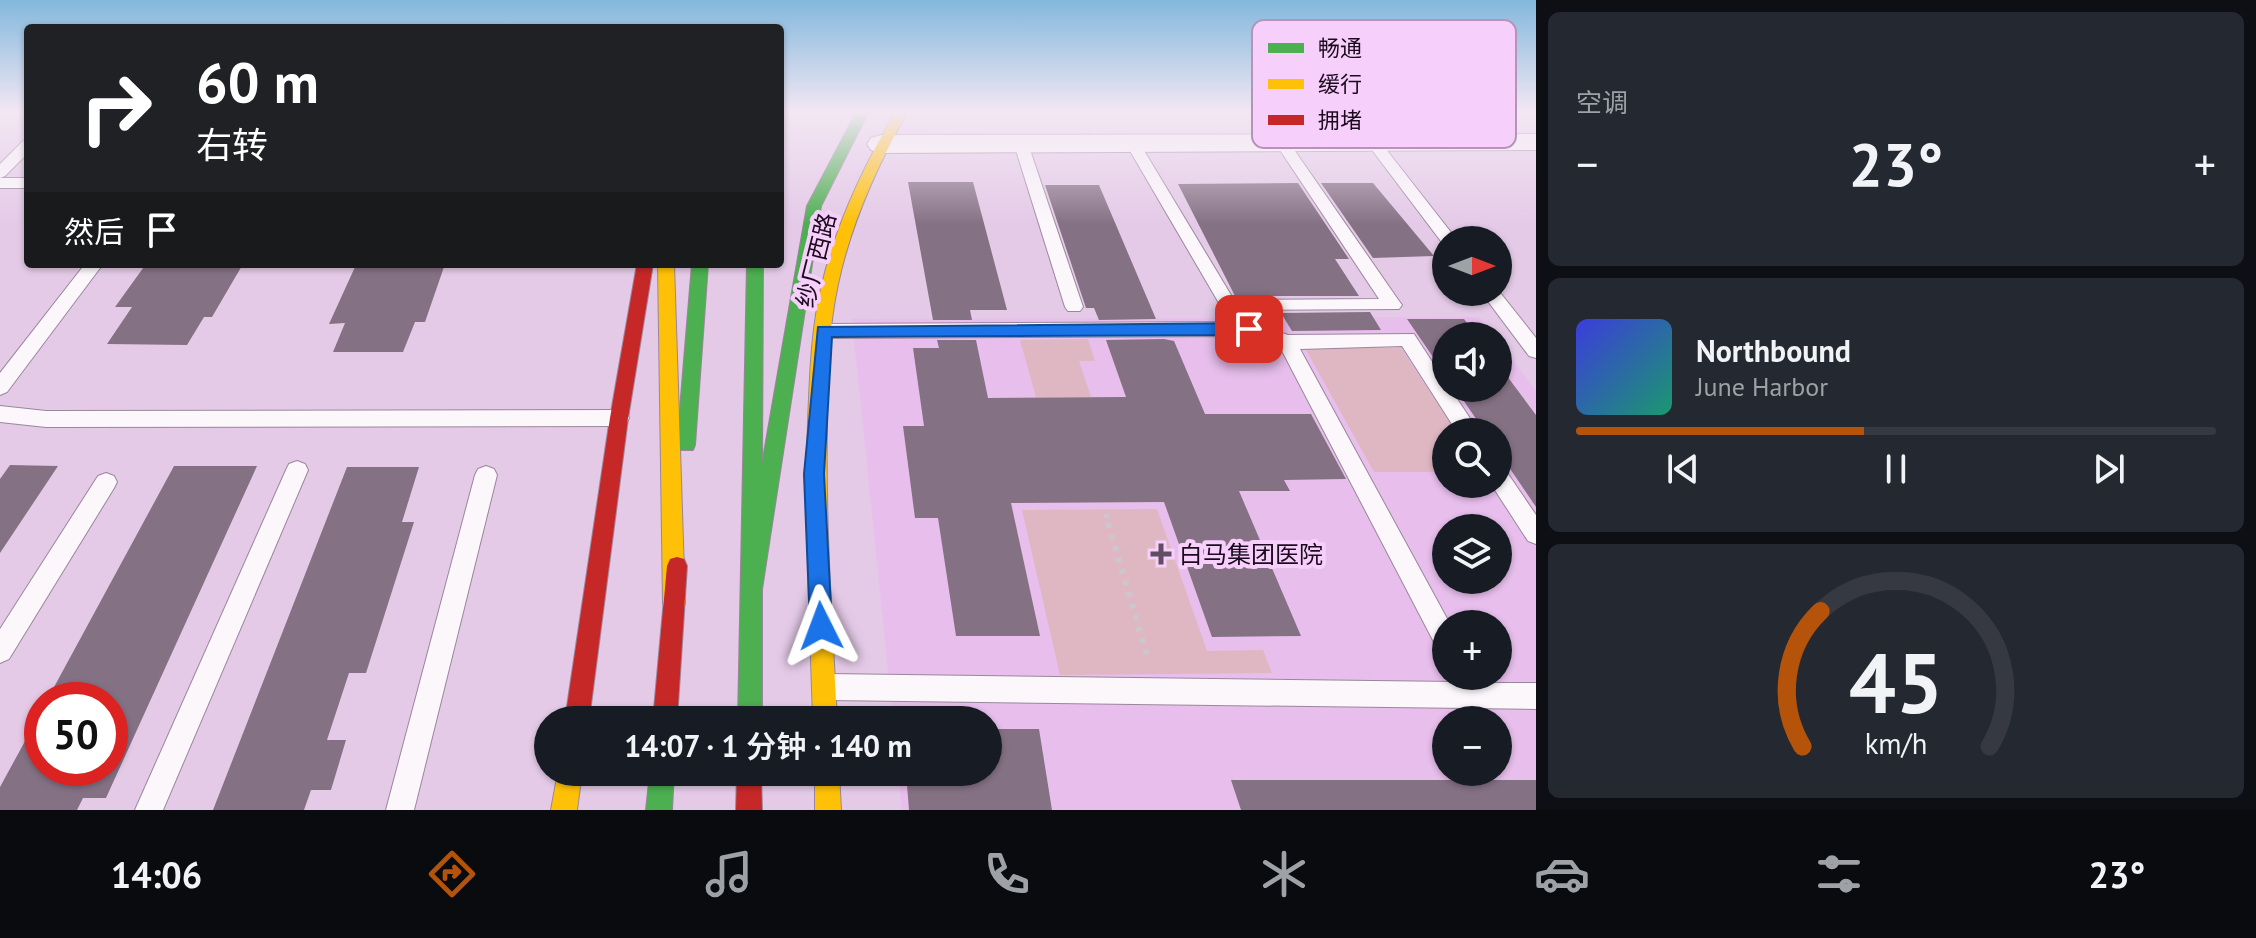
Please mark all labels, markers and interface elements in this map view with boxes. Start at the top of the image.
legend [1252,20,1516,148]
text: 畅通 [1318,34,1362,62]
text: 60 m [196,46,319,118]
icon: right [64,56,168,160]
text: 缓行 [1318,70,1362,98]
text: 空调 [1576,86,1628,119]
text: 拥堵 [1318,106,1362,134]
text: 右转 [196,121,268,168]
text: 23° [1849,125,1943,203]
text: − [1576,135,1598,192]
text: + [2194,135,2216,192]
icon: arrive [140,208,184,252]
street label: 纱厂西路 [789,210,843,310]
text: 然后 [64,212,124,251]
north arrow [1432,226,1512,306]
map controls [1432,226,1512,786]
pin [1215,295,1283,363]
icon: arrive [1227,307,1271,351]
button: sound [1432,322,1512,402]
text: Northbound [1696,331,1851,370]
text: June Harbor [1696,370,1828,403]
button: search [1432,418,1512,498]
icon: previous [1661,447,1705,491]
icon: pause [1874,447,1918,491]
icon: next [2087,447,2131,491]
button: layers [1432,514,1512,594]
place label: 白马集团医院 [1179,539,1323,570]
marker: 白马集团医院 [1150,543,1172,565]
position arrow [779,584,863,668]
button: + [1432,610,1512,690]
text: 45 [1849,628,1943,736]
speed limit sign: 50 [24,682,128,786]
button: − [1432,706,1512,786]
text: km/h [1865,725,1927,762]
text: 14:07 · 1 分钟 · 140 m [624,726,912,765]
icon: directions [424,846,480,902]
icon: music [701,846,757,902]
icon: phone [979,846,1035,902]
icon: climate [1256,846,1312,902]
icon: car [1534,846,1590,902]
icon: filters [1811,846,1867,902]
text: 14:06 [111,851,202,898]
text: 23° [2089,851,2145,898]

